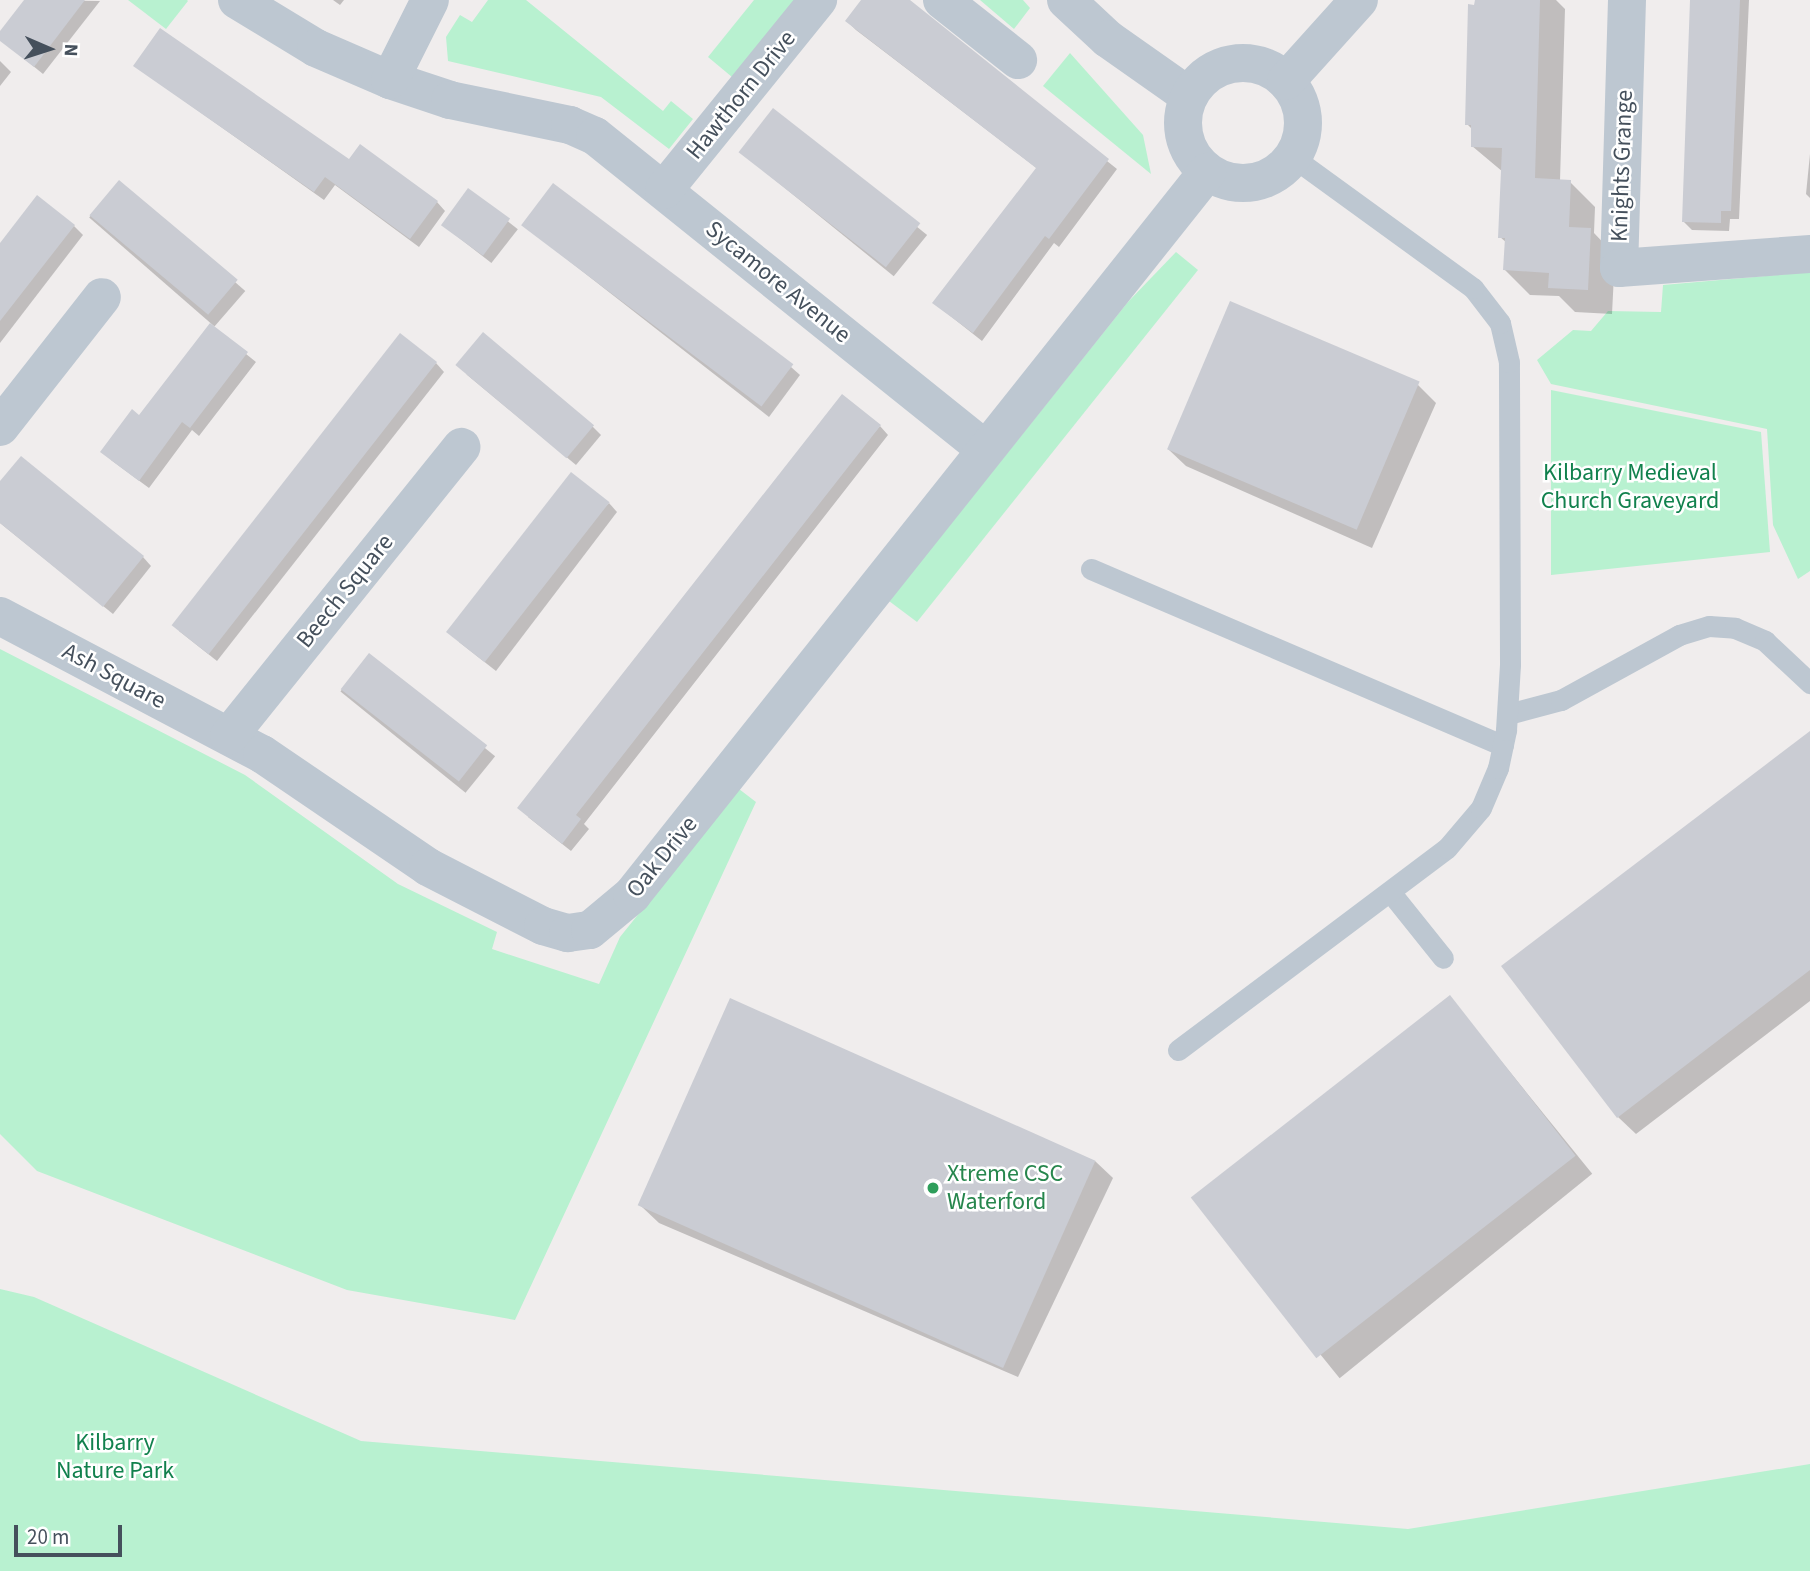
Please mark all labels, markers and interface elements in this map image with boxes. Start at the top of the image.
north arrow [14,14,84,84]
street label: Hawthorn Drive [680,25,802,165]
text: N [57,43,84,57]
street label: Knights Grange [1605,89,1639,243]
street label: Sycamore Avenue [700,215,856,349]
park label: Kilbarry Medieval Church Graveyard [1541,459,1719,515]
street label: Beech Square [290,528,400,654]
street label: Ash Square [57,637,171,715]
street label: Oak Drive [620,810,704,904]
place label: Xtreme CSC Waterford [947,1160,1063,1216]
marker: Xtreme CSC Waterford [925,1180,941,1196]
park label: Kilbarry Nature Park [56,1429,174,1485]
scale bar [18,1512,126,1556]
text: 20 m [27,1522,69,1552]

